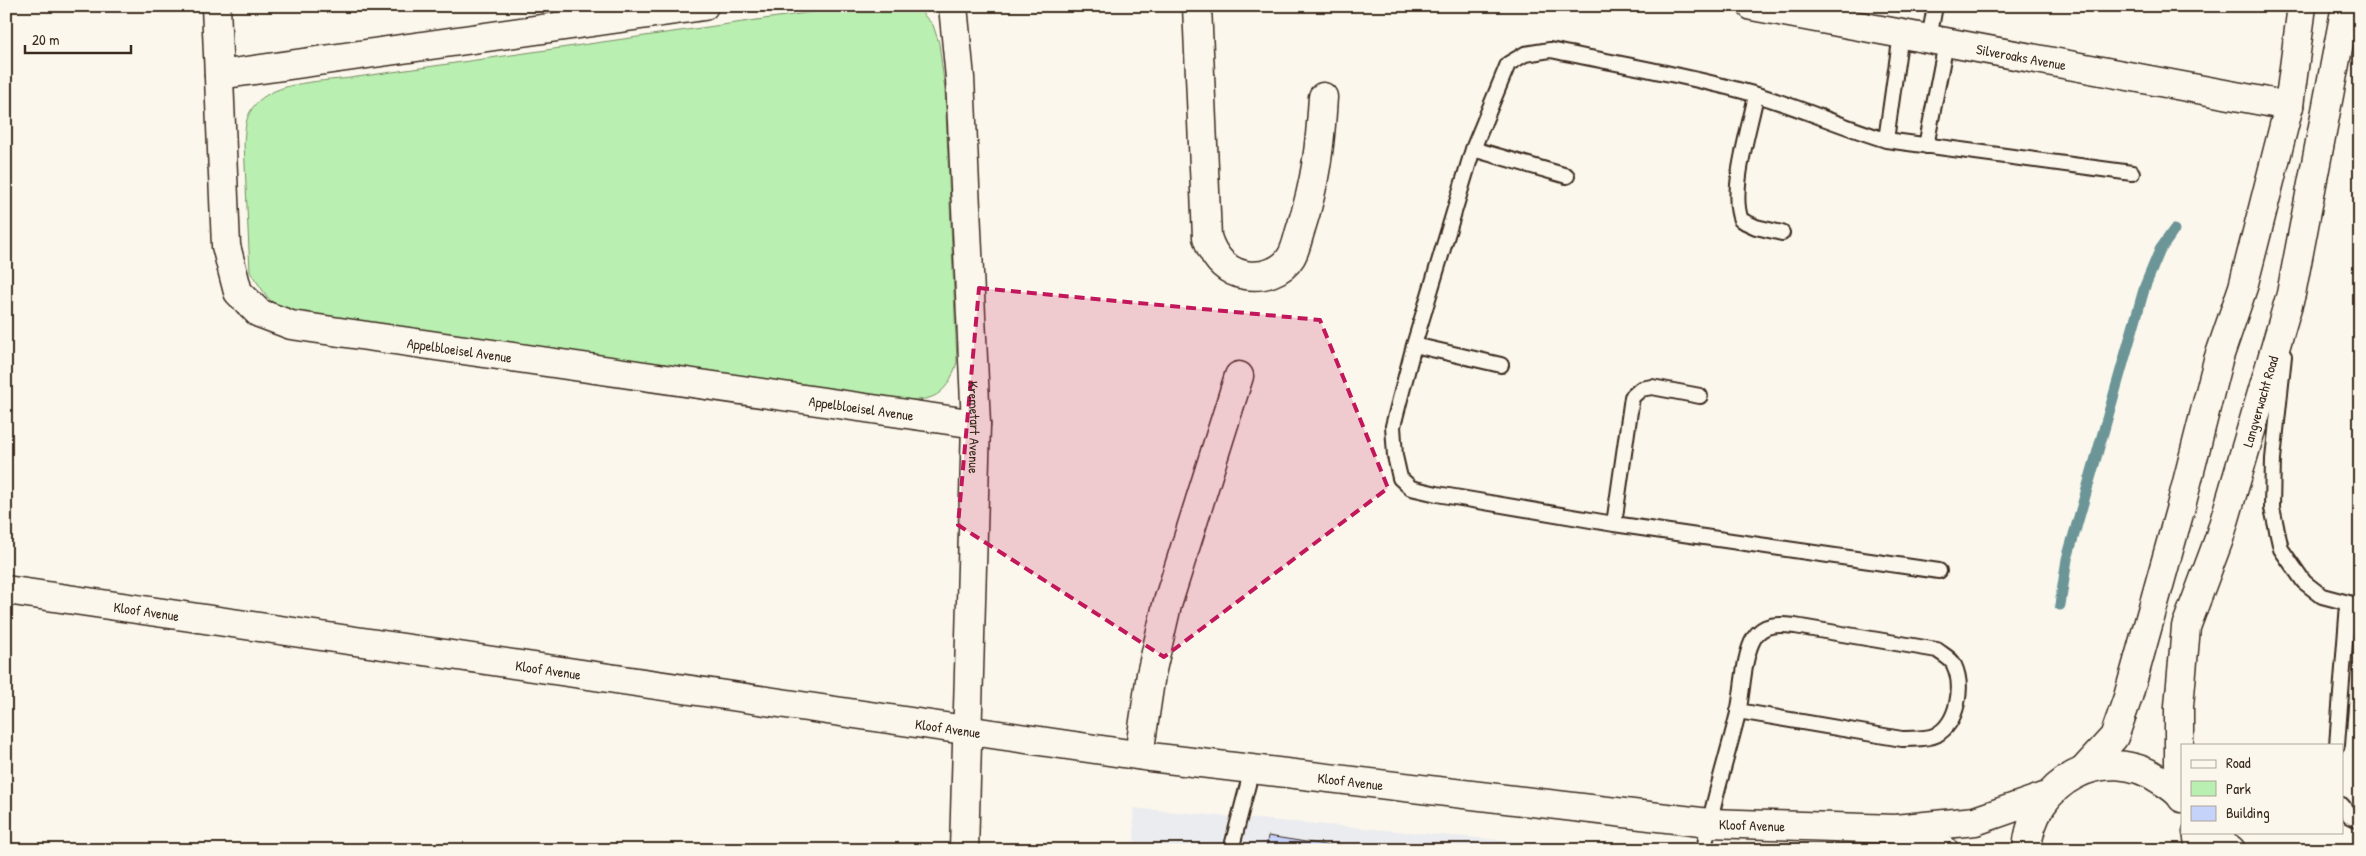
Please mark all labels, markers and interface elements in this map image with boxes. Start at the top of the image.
scale bar [25,22,131,54]
text: 20 m [32,29,59,50]
street label: Silveroaks Avenue [1975,38,2068,74]
street label: Appelbloeisel Avenue [406,332,514,366]
street label: Langverwacht Road [2237,353,2282,449]
street label: Kremetart Avenue [965,381,986,474]
street label: Appelbloeisel Avenue [808,390,915,424]
street label: Kloof Avenue [112,596,181,625]
street label: Kloof Avenue [514,655,583,683]
street label: Kloof Avenue [914,713,983,742]
legend [2181,744,2344,834]
text: Road [2226,752,2251,773]
street label: Kloof Avenue [1317,767,1385,794]
text: Park [2226,778,2251,799]
text: Building [2226,802,2270,823]
street label: Kloof Avenue [1719,814,1786,835]

